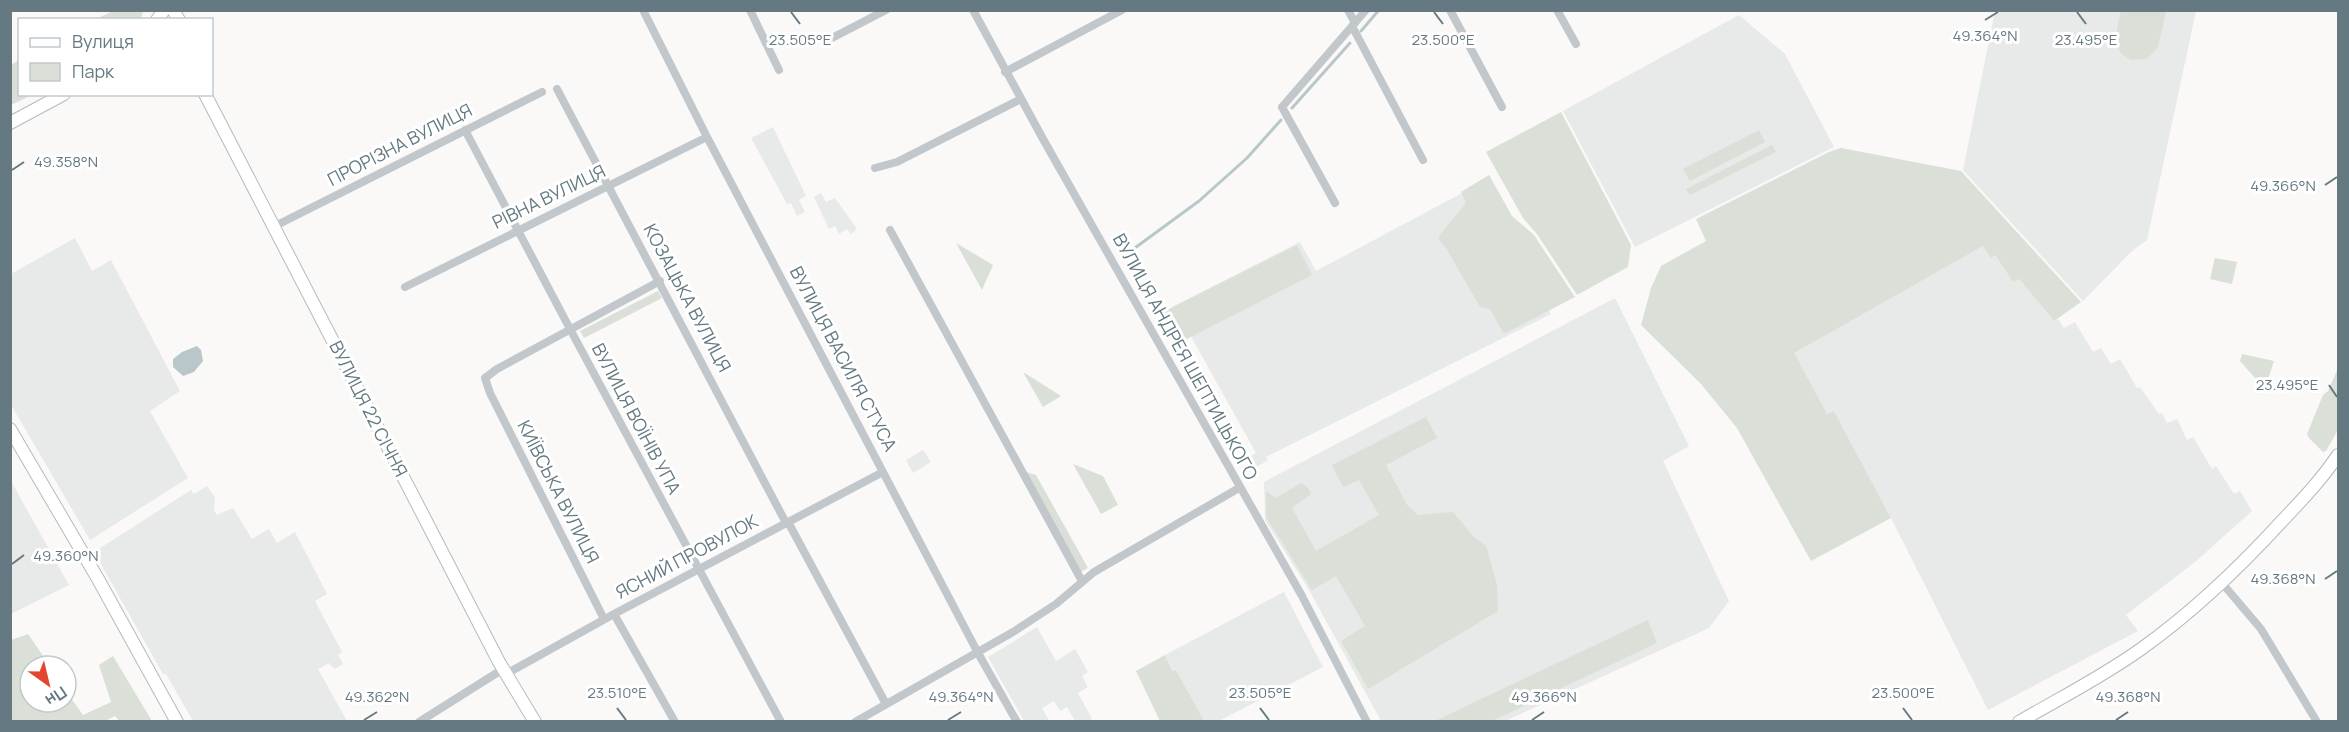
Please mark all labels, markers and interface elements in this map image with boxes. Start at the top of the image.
legend [18,18,213,96]
text: 49.364°N [1953,25,2017,46]
text: Вулиця [72,29,134,53]
text: 23.505°E [769,29,831,50]
text: 23.500°E [1412,29,1474,50]
text: 23.495°E [2055,29,2117,50]
text: Парк [72,59,115,83]
street label: ПРОРІЗНА ВУЛИЦЯ [323,97,476,191]
text: 49.358°N [34,151,98,172]
street label: РІВНА ВУЛИЦЯ [488,158,609,234]
text: 49.366°N [2250,175,2316,196]
street label: КОЗАЦЬКА ВУЛИЦЯ [639,219,737,376]
street label: ВУЛИЦЯ АНДРЕЯ ШЕПТИЦЬКОГО [1108,229,1264,484]
street label: ВУЛИЦЯ ВАСИЛЯ СТУСА [785,262,903,456]
street label: ВУЛИЦЯ 22 СІЧНЯ [324,336,414,481]
street label: ВУЛИЦЯ ВОЇНІВ УПА [587,339,687,499]
text: 23.495°E [2256,374,2318,395]
street label: КИЇВСЬКА ВУЛИЦЯ [512,416,605,567]
street label: ЯСНИЙ ПРОВУЛОК [611,508,762,604]
text: 49.360°N [33,545,99,566]
text: 49.368°N [2251,568,2315,589]
north arrow [18,654,78,714]
text: Пн [41,681,71,712]
text: 23.510°E [587,682,647,703]
text: 23.505°E [1229,682,1291,703]
text: 23.500°E [1872,682,1934,703]
text: 49.362°N [345,686,409,707]
text: 49.364°N [929,686,993,707]
text: 49.366°N [1511,686,1577,707]
text: 49.368°N [2096,686,2160,707]

